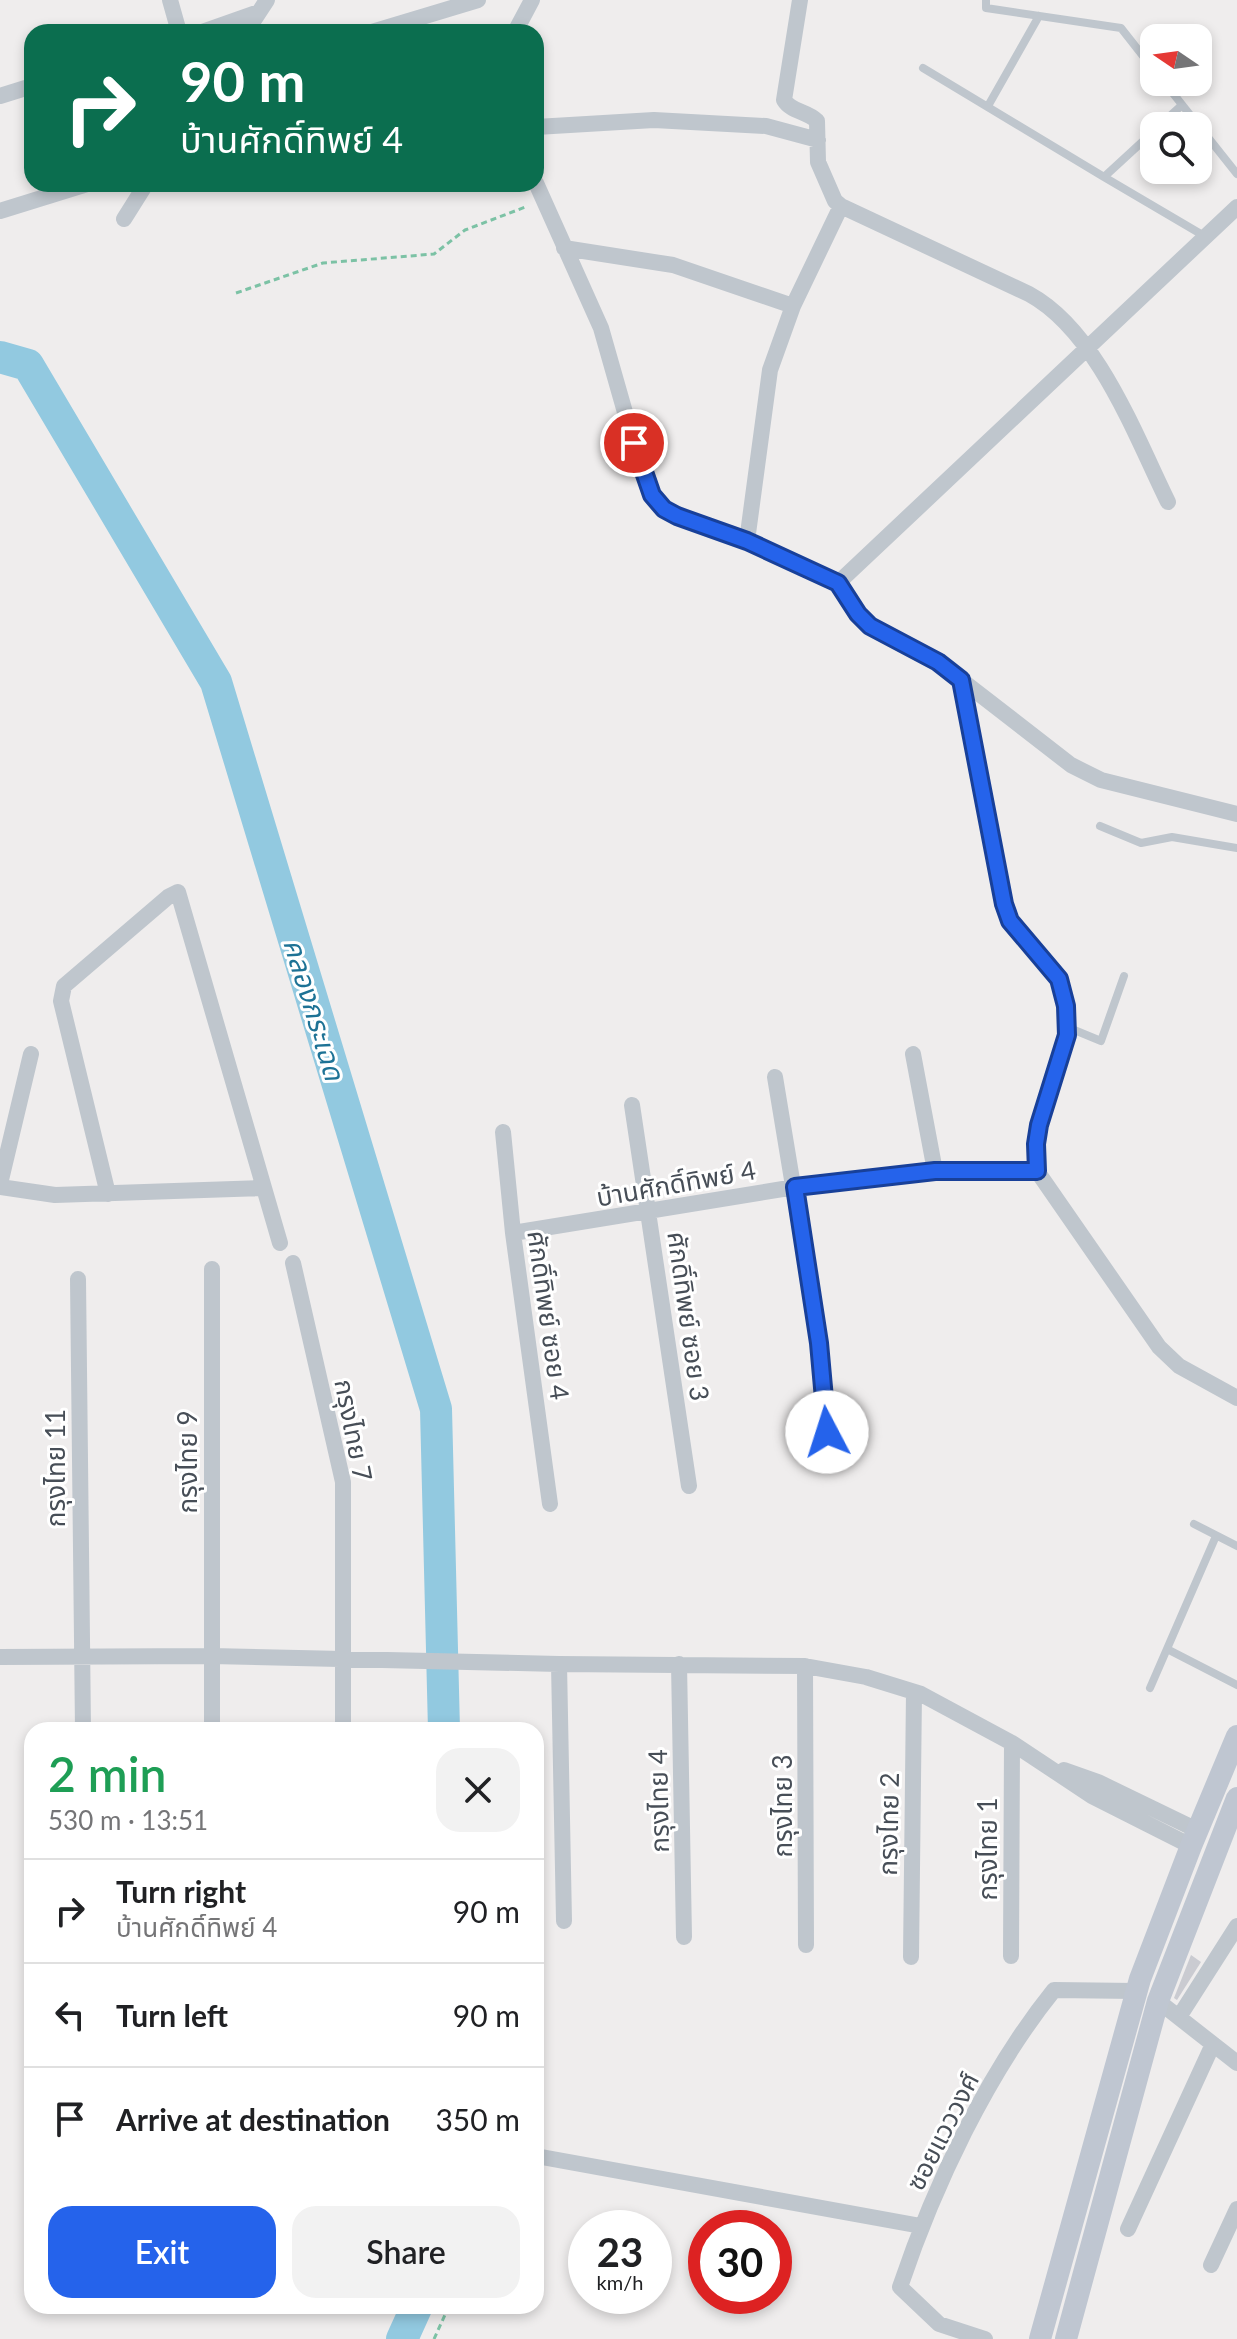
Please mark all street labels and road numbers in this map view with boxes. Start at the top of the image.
street label: บ้านศักดิ์ทิพย์ 4 [594,1153,758,1213]
street label: ศักดิ์ทิพย์ ซอย 4 [521,1228,577,1402]
street label: ศักดิ์ทิพย์ ซอย 3 [661,1229,717,1403]
street label: กรุงไทย 7 [327,1376,380,1484]
street label: กรุงไทย 11 [39,1409,72,1527]
street label: กรุงไทย 9 [171,1410,204,1514]
street label: กรุงไทย 4 [641,1749,676,1853]
street label: กรุงไทย 3 [766,1754,799,1858]
street label: กรุงไทย 2 [871,1772,906,1876]
street label: กรุงไทย 1 [971,1797,1004,1901]
street label: ซอยแวววงศ์ [899,2067,985,2195]

